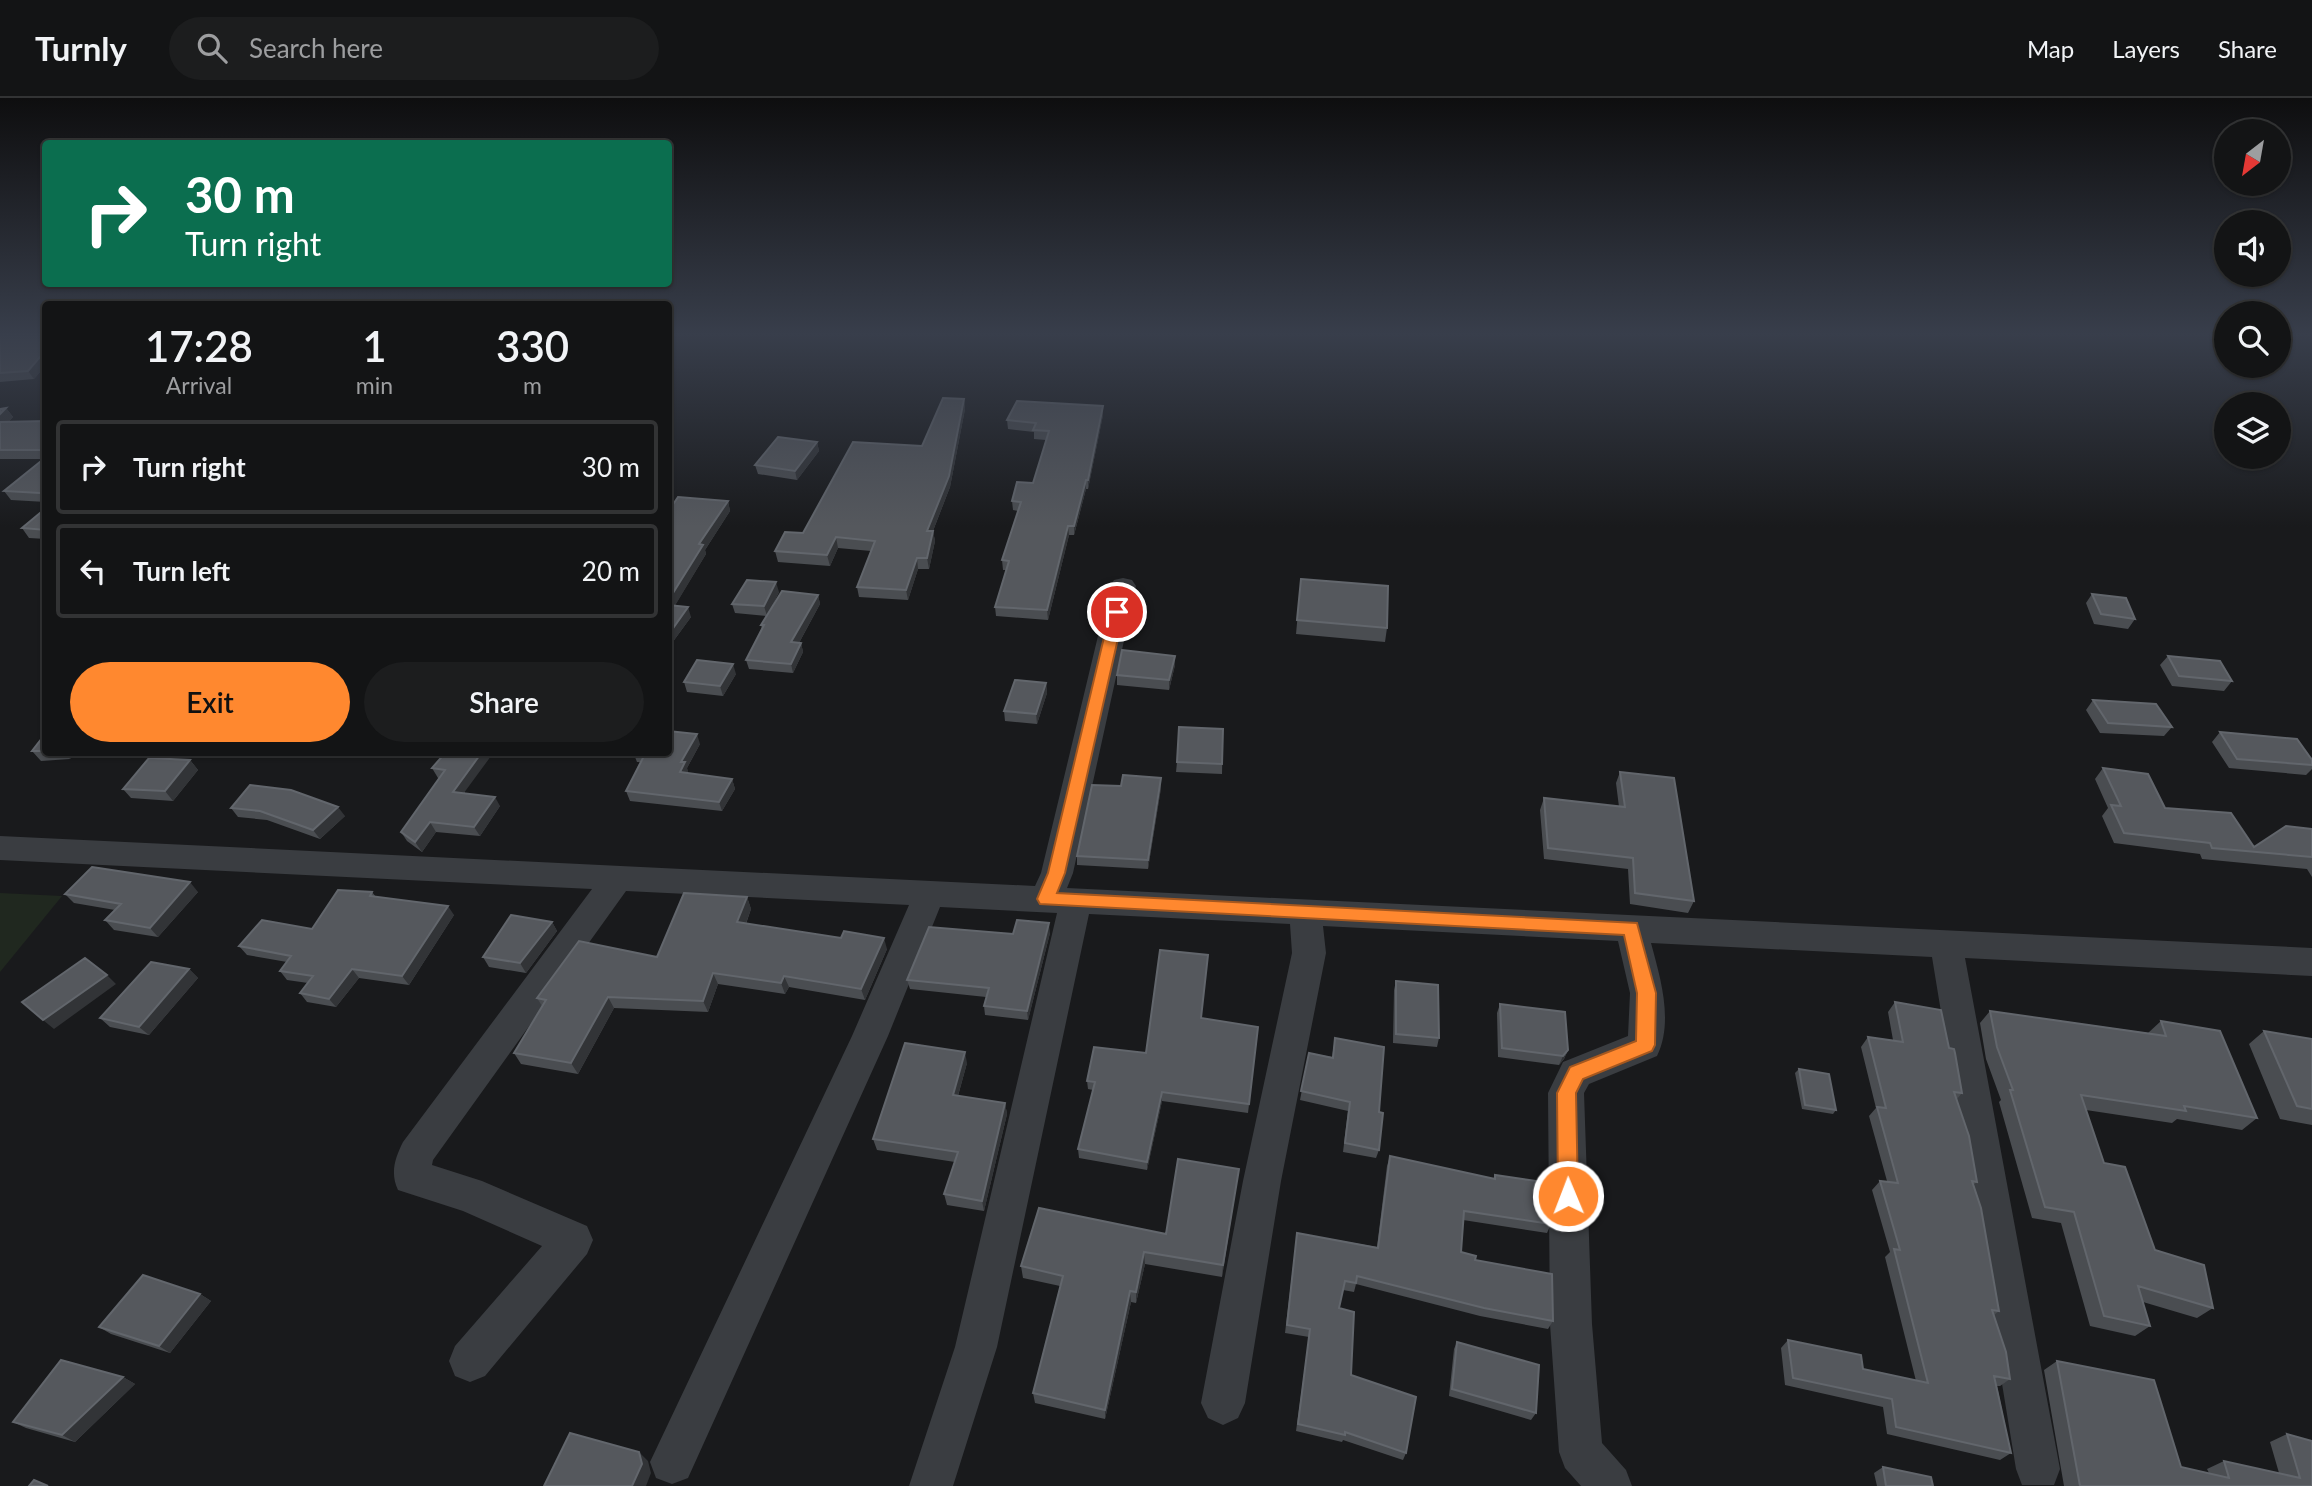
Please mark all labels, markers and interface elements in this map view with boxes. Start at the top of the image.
search box [169,17,659,80]
text: Turnly [35,28,127,68]
icon: search [193,29,231,67]
text: Search here [249,32,383,64]
text: Map [2027,34,2074,63]
text: Layers [2112,34,2180,63]
text: Share [2218,34,2277,63]
north arrow [2214,119,2291,196]
map controls [2214,119,2291,469]
text: 30 m [185,165,295,223]
icon: right [70,168,161,259]
button: sound [2214,210,2291,287]
text: Turn right [185,224,321,263]
button: search [2214,301,2291,378]
text: 17:28 [145,321,253,371]
text: 1 [362,321,387,371]
text: 330 [496,321,569,371]
text: Arrival [166,371,232,399]
text: min [356,371,393,399]
text: m [523,371,542,399]
button: layers [2214,392,2291,469]
icon: right [74,448,112,486]
text: Turn right [133,451,246,483]
text: 30 m [582,451,640,483]
icon: left [74,552,112,590]
text: Turn left [133,555,230,587]
text: 20 m [582,555,640,587]
pin [1087,582,1147,642]
icon: arrive [1098,593,1136,631]
button: Exit [70,662,350,742]
button: Share [364,662,644,742]
position arrow [1531,1159,1605,1233]

